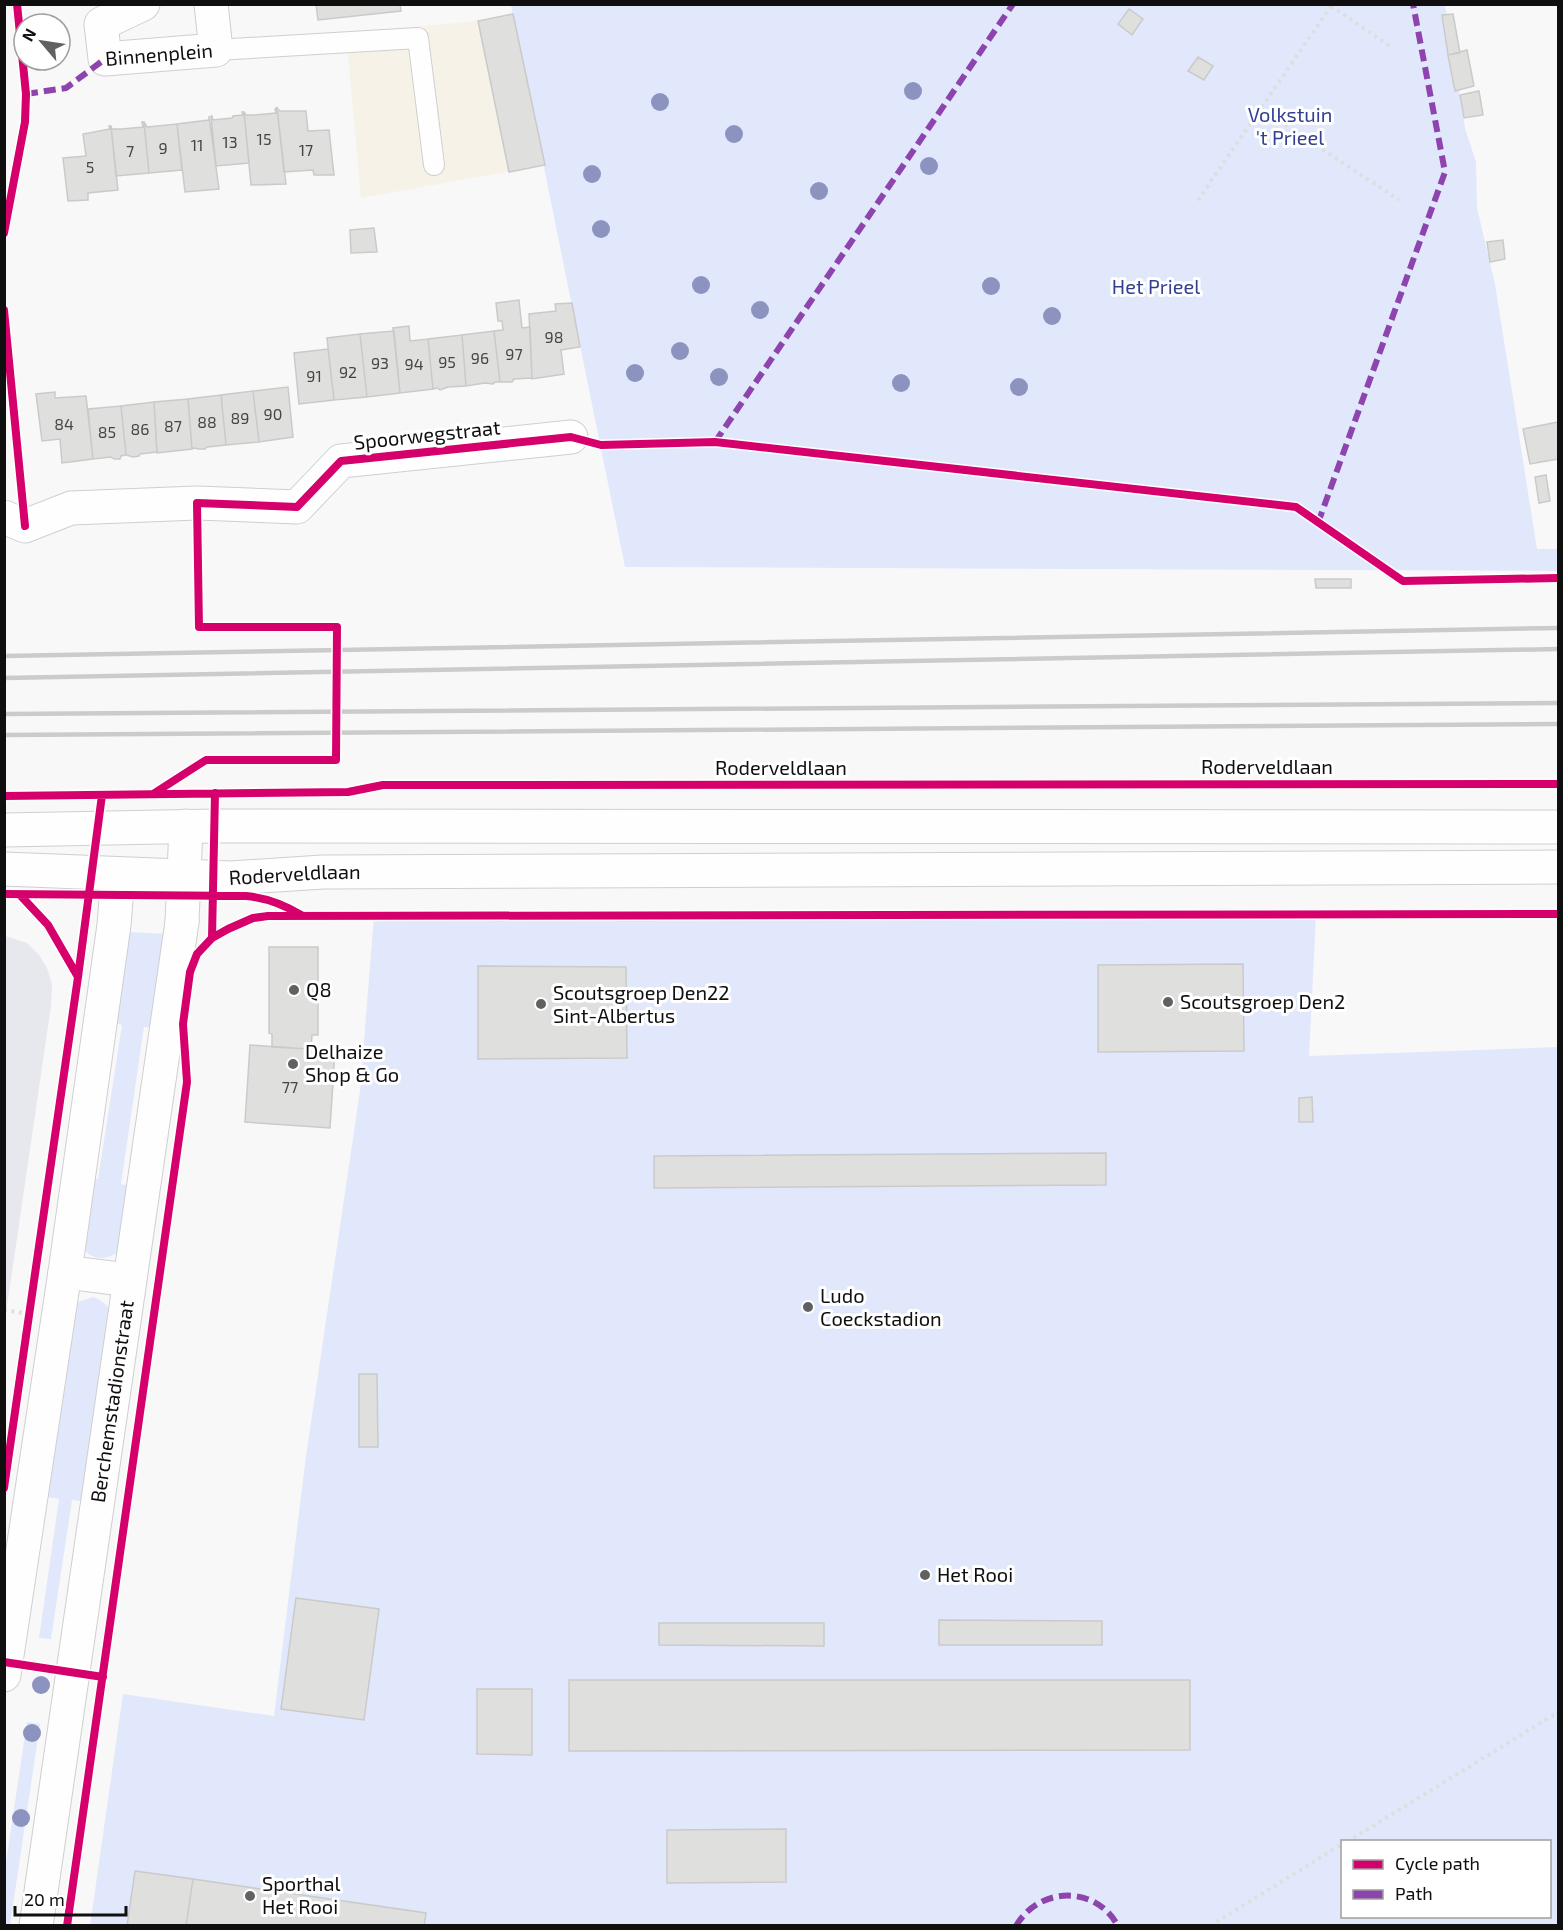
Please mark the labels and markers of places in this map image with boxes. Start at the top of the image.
place label: Q8 [306,977,332,1001]
place label: Scoutsgroep Den22 Sint-Albertus [553,980,730,1027]
marker: Q8 [287,983,301,997]
place label: Scoutsgroep Den2 [1180,989,1345,1013]
marker: Scoutsgroep Den2 [1161,995,1175,1009]
marker: Scoutsgroep Den22 Sint-Albertus [534,997,548,1011]
place label: Delhaize Shop & Go [305,1039,399,1086]
marker: Delhaize Shop & Go [286,1057,300,1071]
place label: Ludo Coeckstadion [820,1283,942,1330]
marker: Ludo Coeckstadion [801,1300,815,1314]
place label: Het Rooi [937,1562,1013,1586]
marker: Het Rooi [918,1568,932,1582]
place label: Sporthal Het Rooi [262,1871,340,1918]
marker: Sporthal Het Rooi [243,1889,257,1903]

